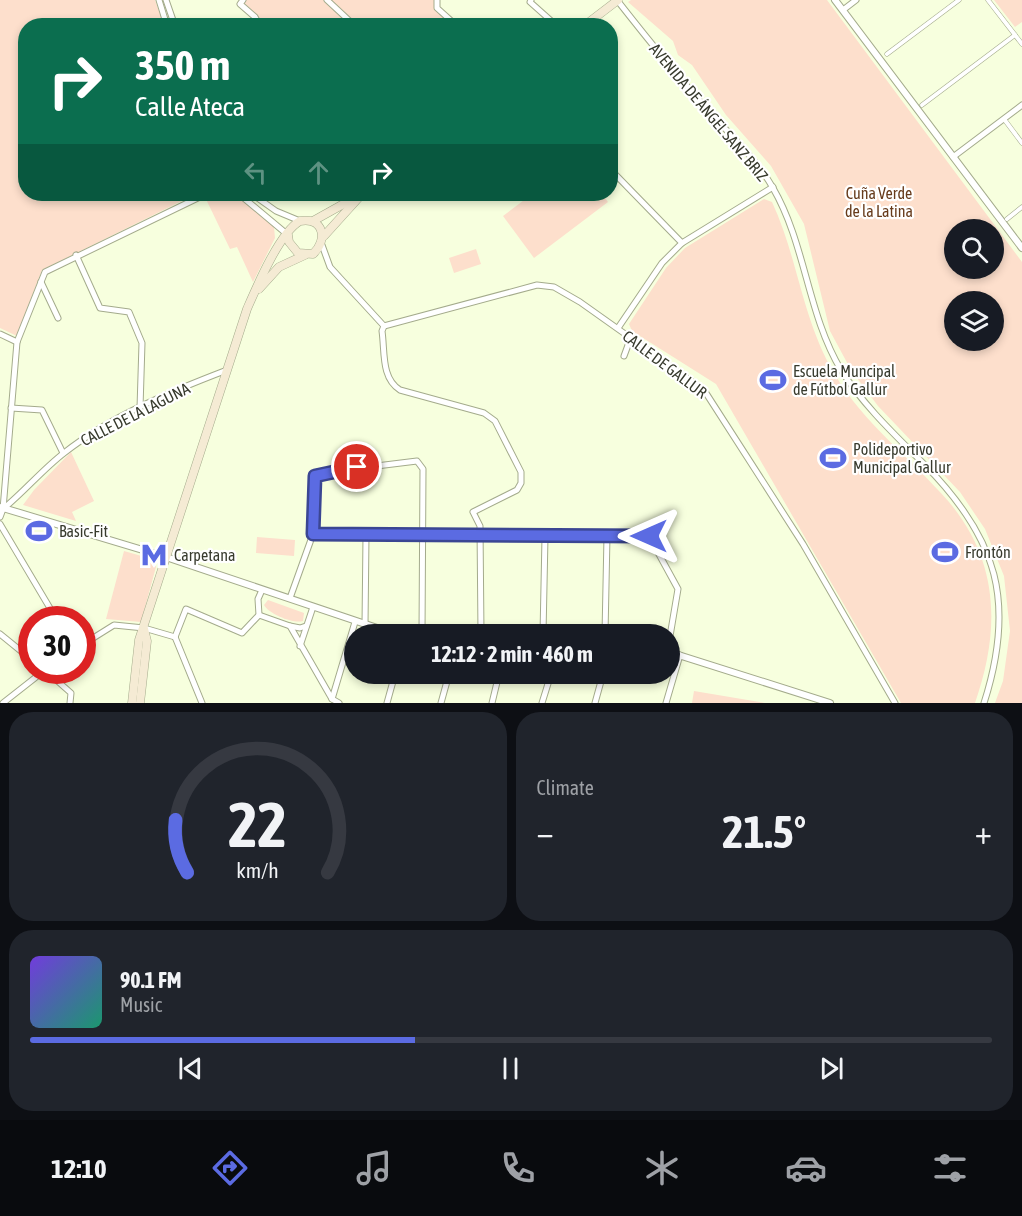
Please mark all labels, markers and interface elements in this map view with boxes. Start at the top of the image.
street label: AVENIDA DE ÁNGEL SANZ BRIZ [646,40,772,184]
text: 350 m [135,41,230,89]
icon: right [36,42,114,120]
text: Calle Ateca [135,91,245,122]
icon: left [239,156,272,189]
icon: ahead [302,156,335,189]
icon: right [365,156,398,189]
park label: Cuña Verde de la Latina [845,184,913,220]
map controls [944,219,1004,351]
button: search [944,219,1004,279]
button: layers [944,291,1004,351]
street label: CALLE DE GALLUR [619,327,711,401]
place label: Escuela Muncipal de Fútbol Gallur [793,362,896,398]
sports icon: Escuela Muncipal de Fútbol Gallur [758,365,788,395]
street label: CALLE DE LA LAGUNA [78,379,193,449]
place label: Polideportivo Municipal Gallur [853,440,951,477]
pin [331,441,382,492]
sports icon: Polideportivo Municipal Gallur [818,443,848,473]
icon: arrive [340,450,373,483]
position arrow [617,504,681,568]
sports icon: Basic-Fit [24,516,54,546]
place label: Basic-Fit [59,522,108,540]
sports icon: Frontón [930,537,960,567]
metro station icon: Carpetana [139,540,169,570]
place label: Frontón [965,543,1011,561]
place label: Carpetana [174,546,235,565]
speed limit sign: 30 [18,606,96,684]
text: 12:12 · 2 min · 460 m [431,641,593,667]
text: Climate [537,776,594,799]
text: 22 [228,789,287,860]
text: 21.5° [722,806,806,858]
text: − [537,813,554,851]
text: + [975,813,992,851]
text: km/h [236,859,279,884]
text: 90.1 FM [120,967,182,993]
text: Music [120,993,162,1016]
icon: previous [174,1052,207,1085]
icon: pause [494,1052,527,1085]
icon: next [815,1052,848,1085]
icon: directions [209,1147,251,1189]
icon: music [353,1147,395,1189]
icon: phone [497,1147,539,1189]
icon: climate [641,1147,683,1189]
icon: car [785,1147,827,1189]
icon: filters [929,1147,971,1189]
text: 12:10 [51,1153,107,1184]

